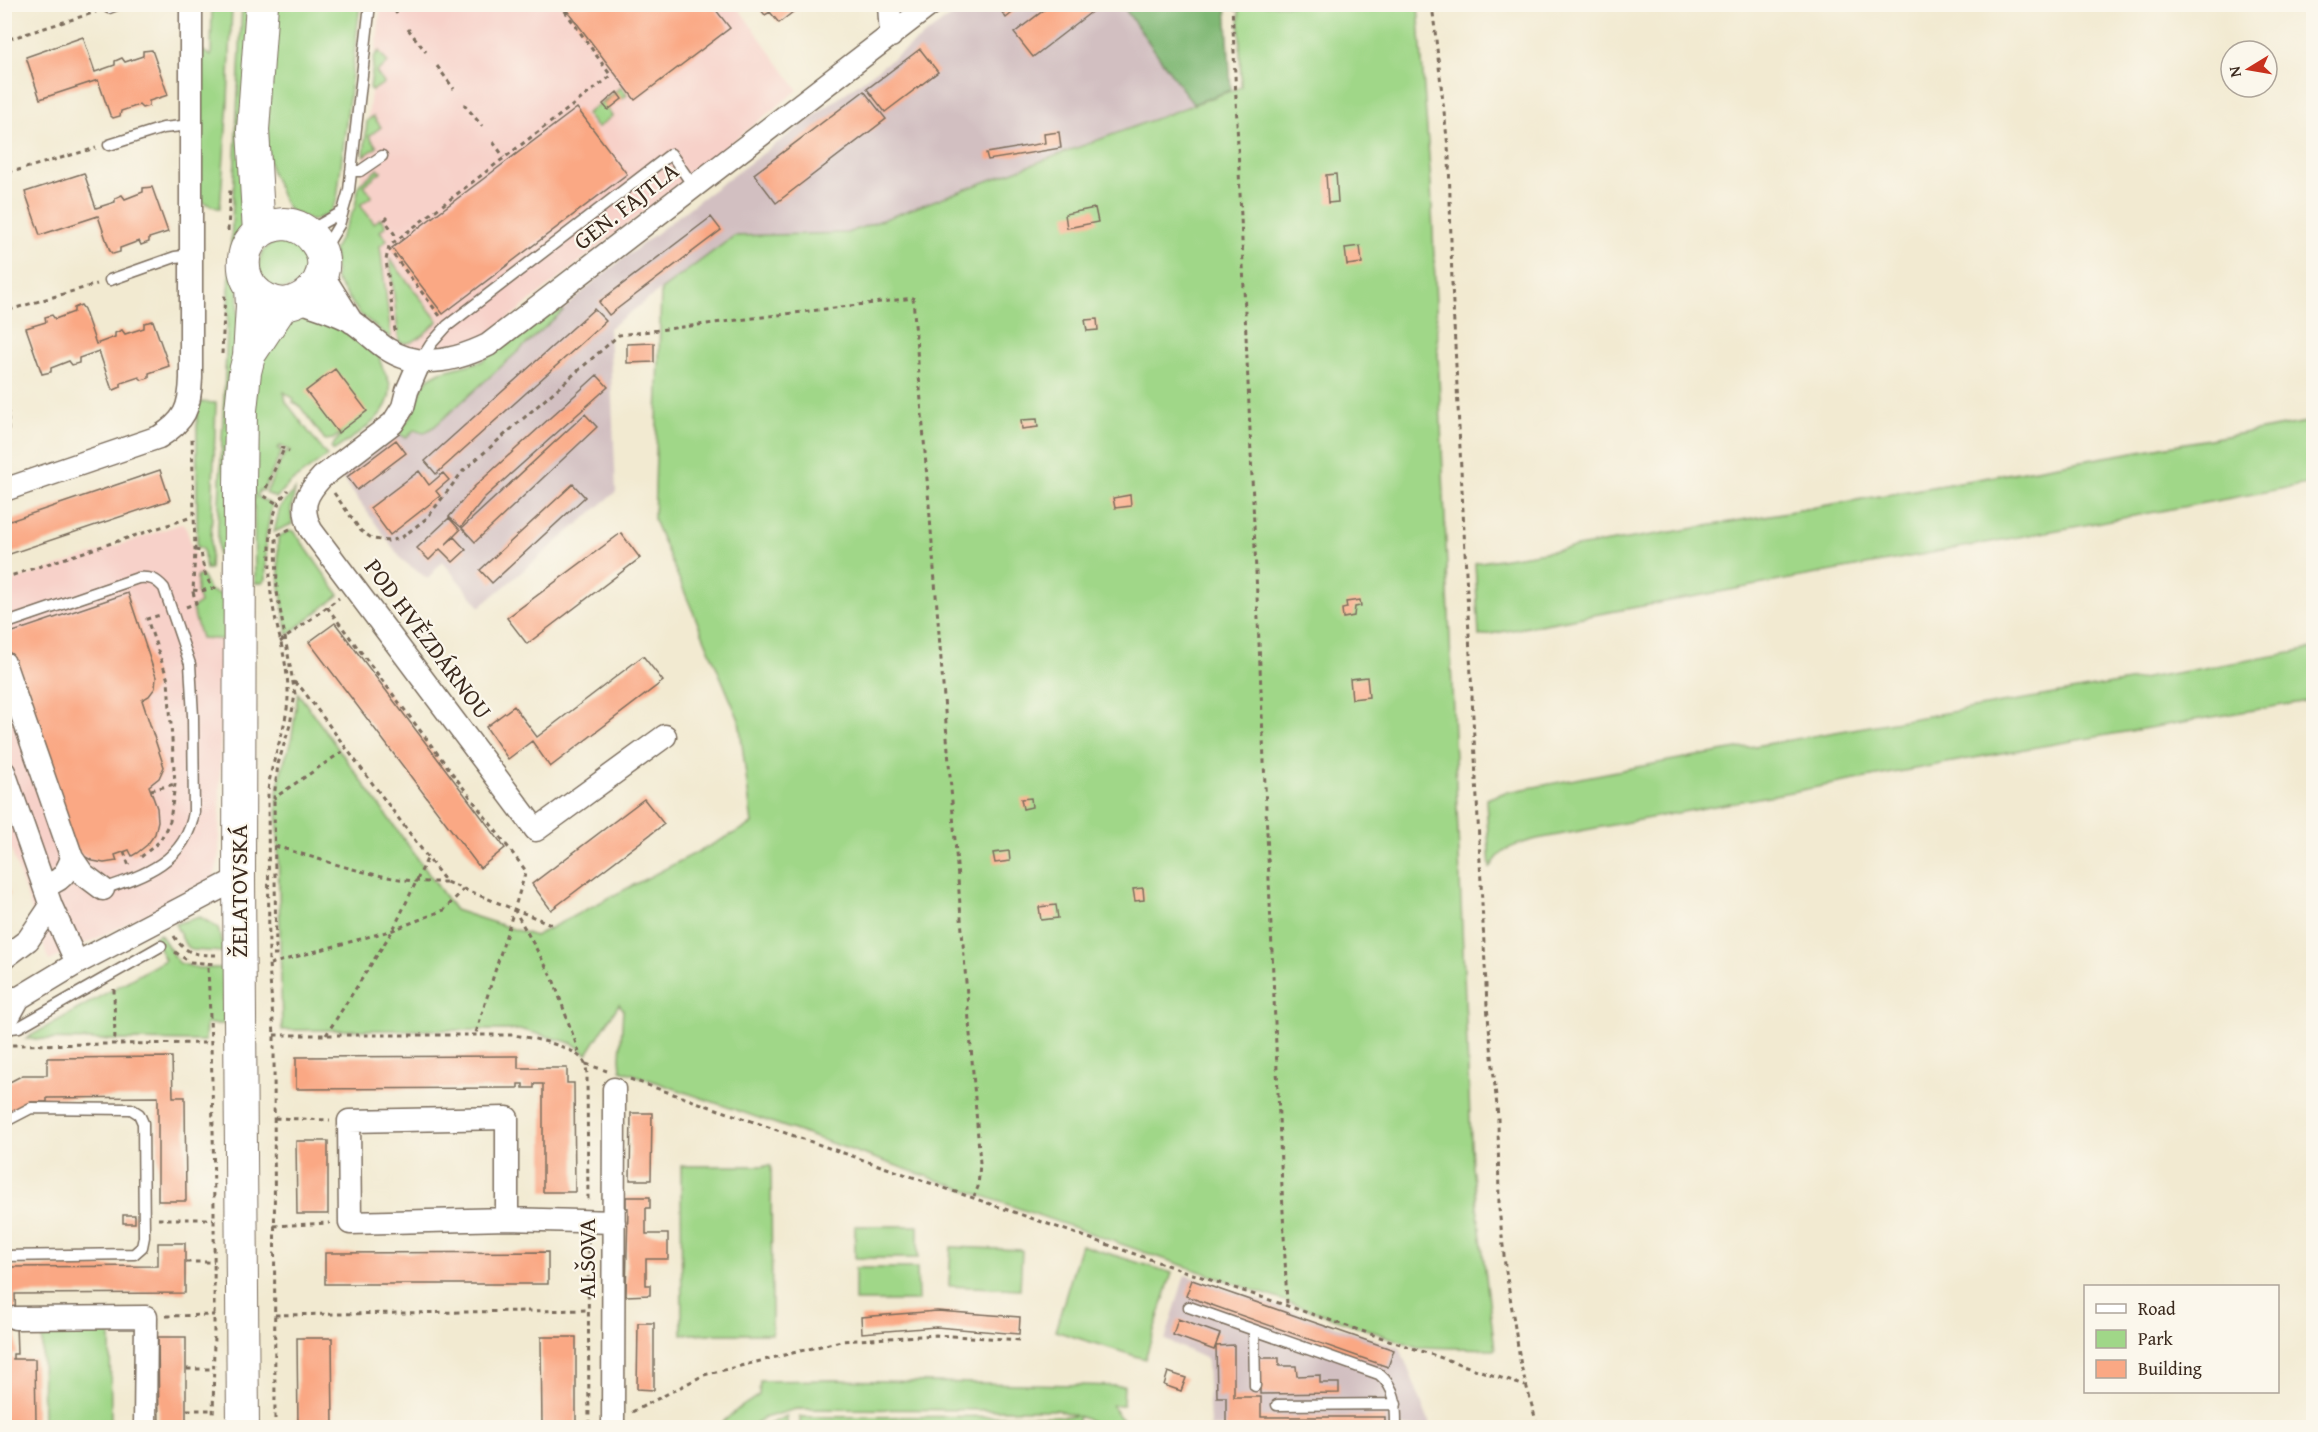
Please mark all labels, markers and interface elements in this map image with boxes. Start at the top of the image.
north arrow [2219,39,2279,99]
text: N [2221,64,2247,79]
street label: GEN. FAJTLA [566,153,686,258]
street label: POD HVĚZDÁRNOU [356,551,501,726]
street label: ŽELATOVSKÁ [221,824,256,958]
street label: ALŠOVA [569,1218,604,1298]
legend [2084,1285,2279,1393]
text: Road [2138,1295,2176,1322]
text: Park [2138,1325,2174,1352]
text: Building [2138,1355,2202,1382]

